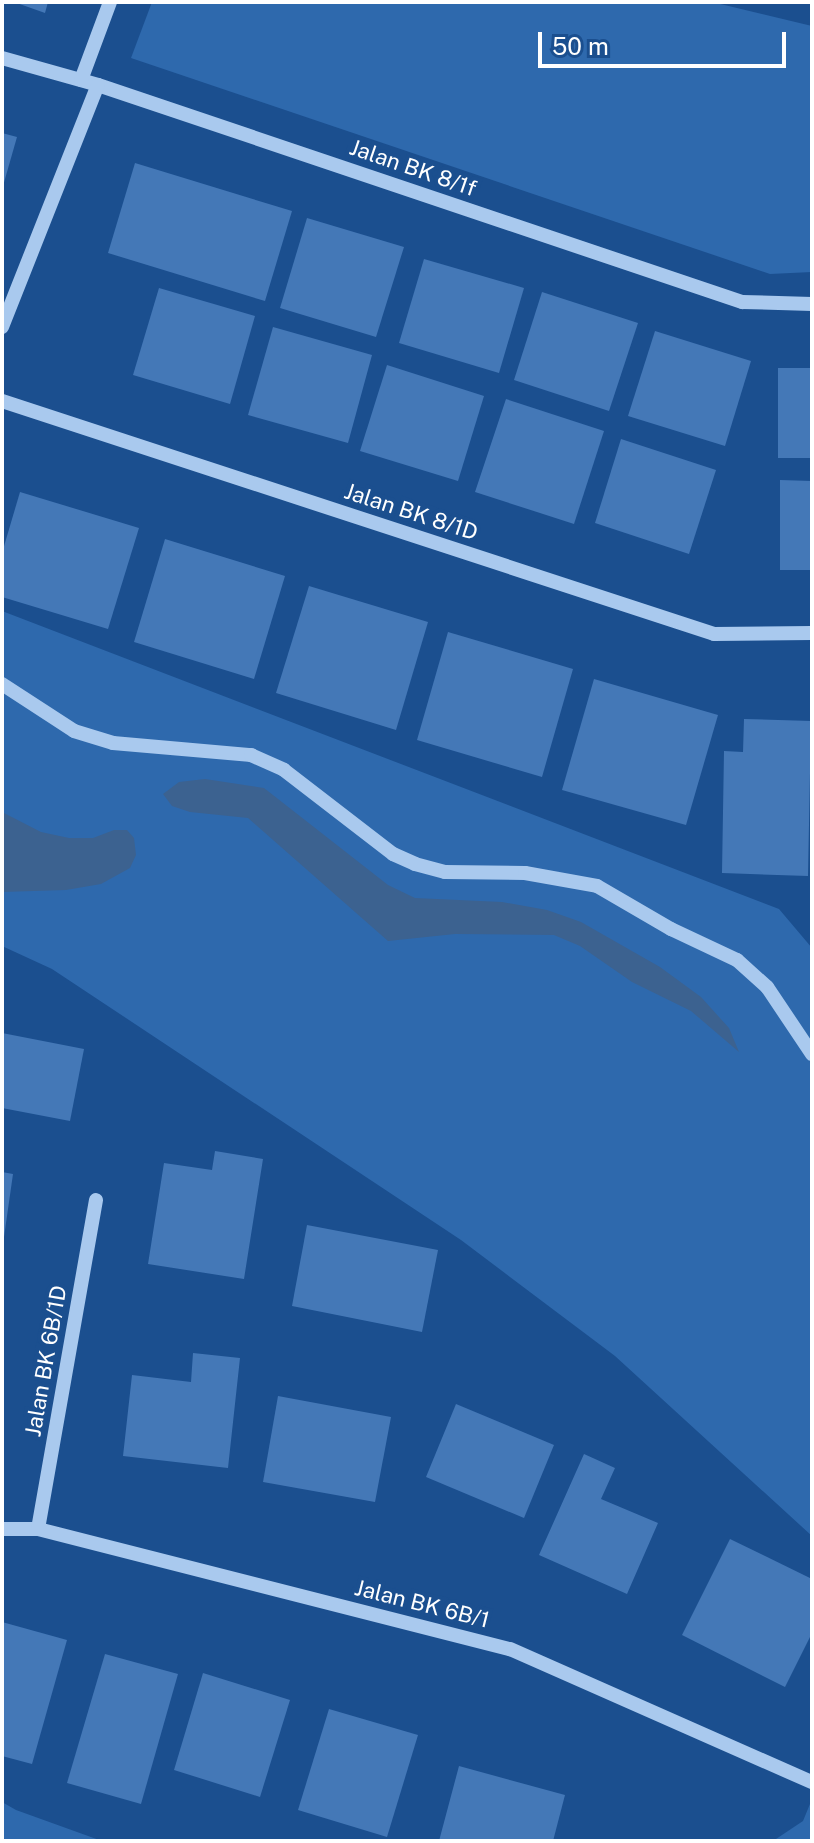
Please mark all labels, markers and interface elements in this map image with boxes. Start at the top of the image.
scale bar [542,16,790,66]
text: 50 m [552,32,609,60]
street label: Jalan BK 8/1f [346,134,480,202]
street label: Jalan BK 8/1D [341,478,481,546]
street label: Jalan BK 6B/1D [20,1283,72,1439]
street label: Jalan BK 6B/1 [352,1575,492,1633]

